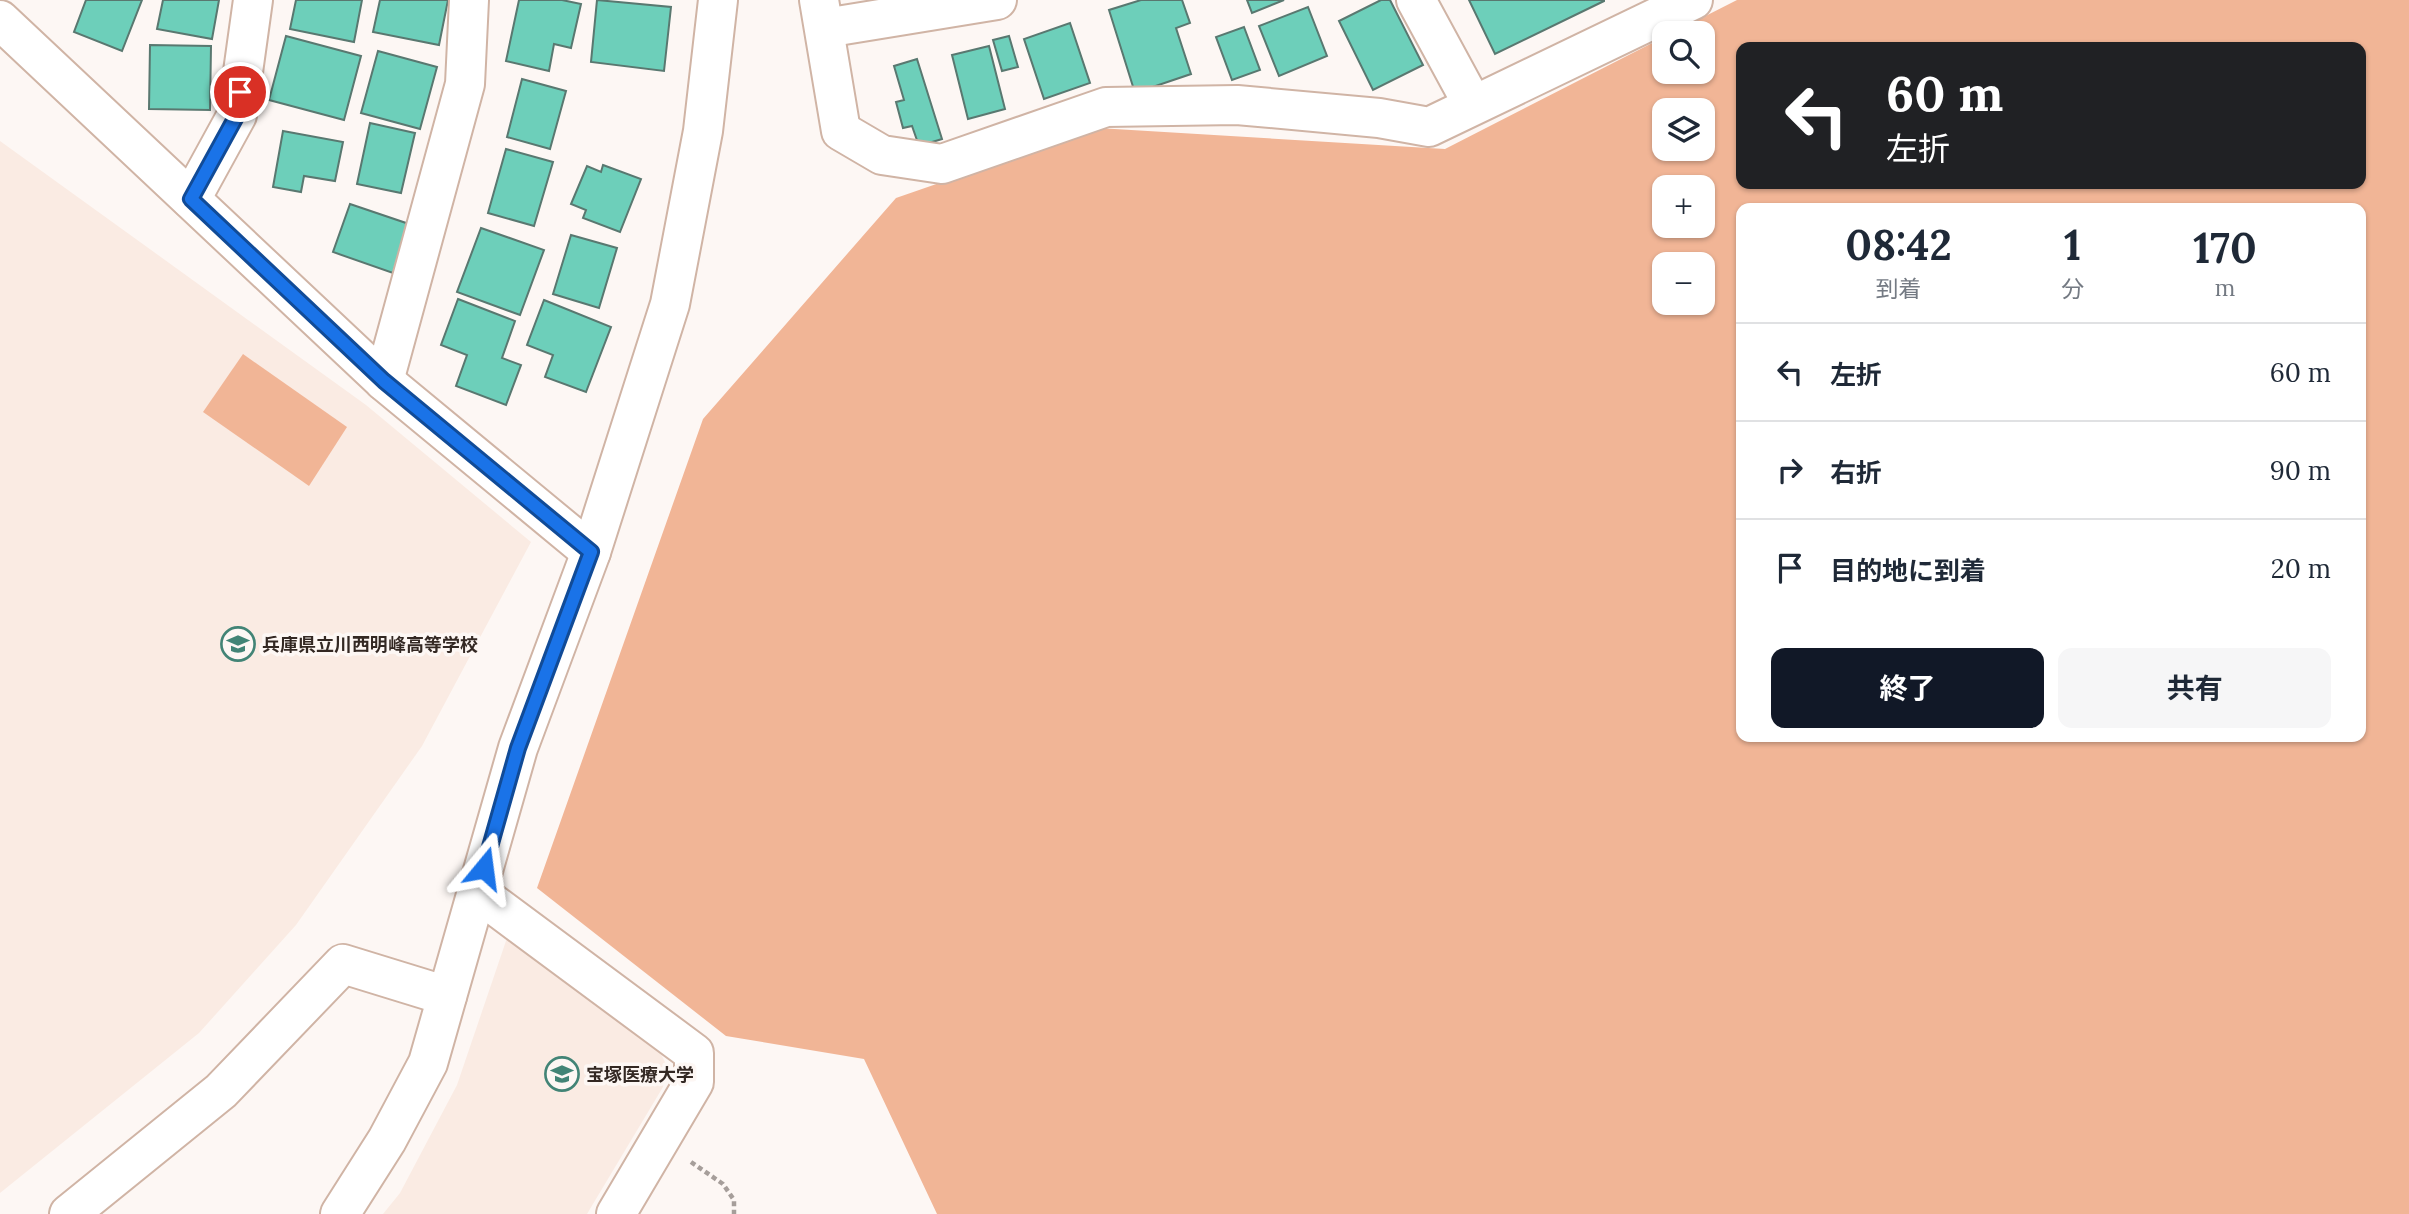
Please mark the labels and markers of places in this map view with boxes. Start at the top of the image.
pin [210,62,270,122]
school or university icon: 兵庫県立川西明峰高等学校 [219,625,257,663]
place label: 兵庫県立川西明峰高等学校 [262,633,478,656]
school or university icon: 宝塚医療大学 [543,1055,581,1093]
place label: 宝塚医療大学 [586,1063,694,1086]

